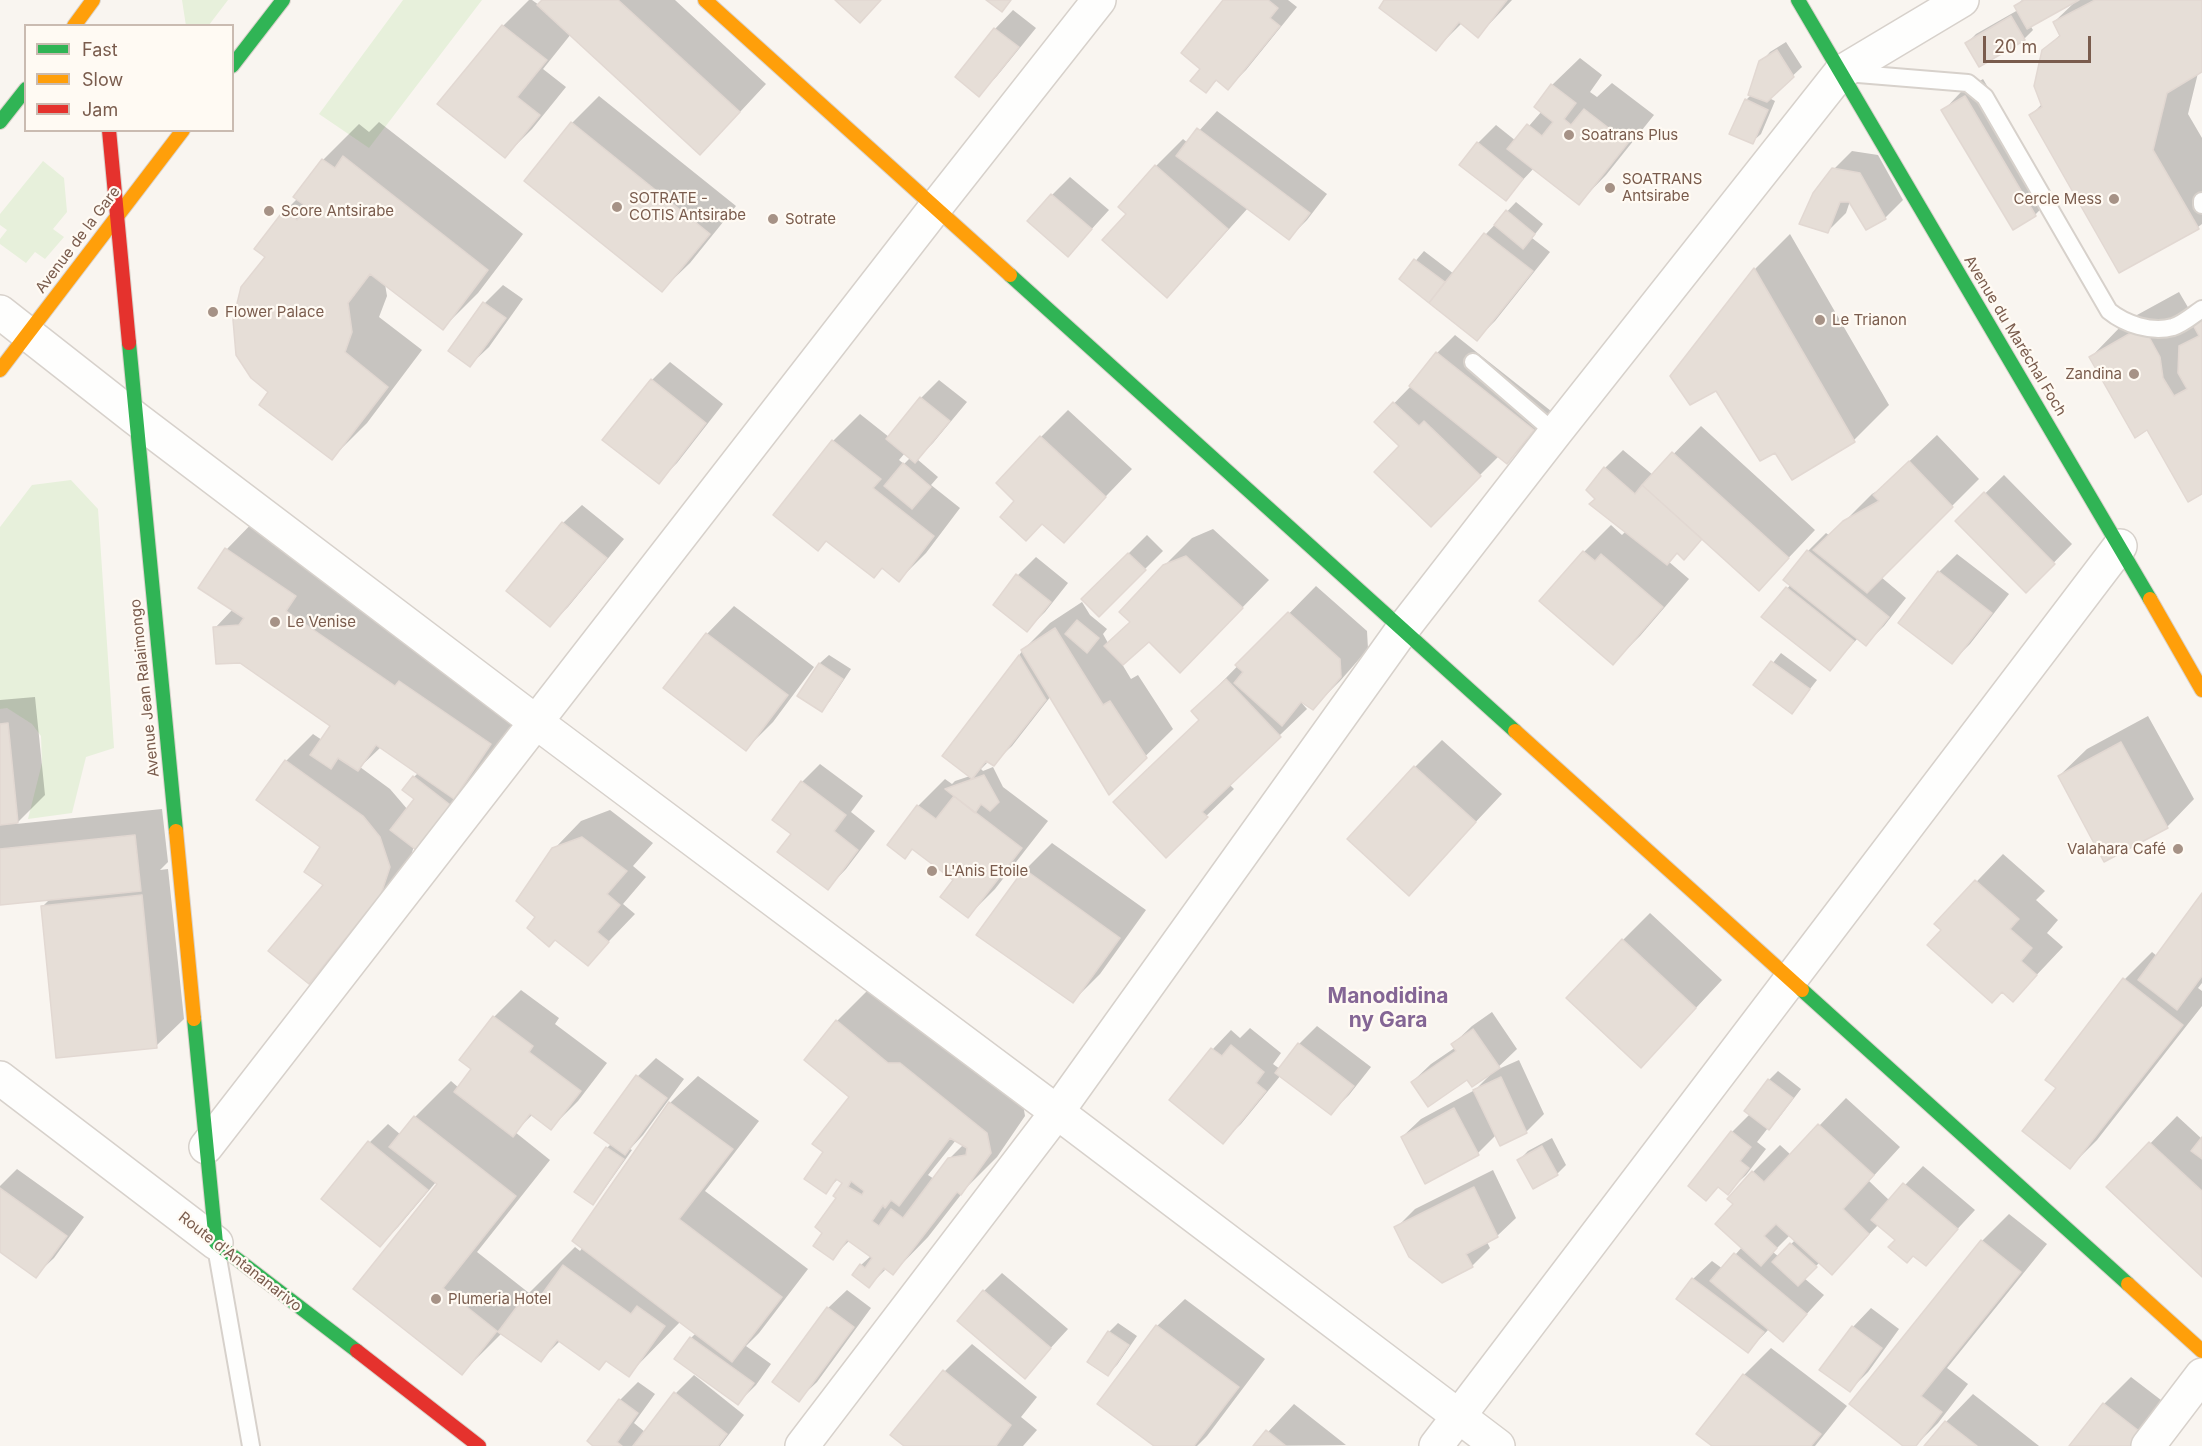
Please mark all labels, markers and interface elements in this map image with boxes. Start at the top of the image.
legend [24,24,234,132]
scale bar [1986,24,2094,62]
text: 20 m [1994,36,2037,57]
text: Fast [82,39,118,60]
text: Slow [82,69,123,90]
text: Jam [82,99,118,120]
place label: Soatrans Plus [1581,126,1678,144]
marker: Soatrans Plus [1562,128,1576,142]
place label: SOATRANS Antsirabe [1622,170,1702,205]
marker: SOATRANS Antsirabe [1603,181,1617,195]
street label: Avenue de la Gare [32,183,124,297]
place label: SOTRATE - COTIS Antsirabe [629,189,746,224]
place label: Cercle Mess [2014,190,2102,208]
marker: Cercle Mess [2107,192,2121,206]
marker: SOTRATE - COTIS Antsirabe [610,200,624,214]
place label: Score Antsirabe [281,202,394,220]
marker: Score Antsirabe [262,204,276,218]
place label: Sotrate [785,210,836,228]
marker: Sotrate [766,212,780,226]
street label: Avenue du Maréchal Foch [1960,253,2070,419]
place label: Flower Palace [225,303,324,321]
marker: Flower Palace [206,305,220,319]
place label: Le Trianon [1832,311,1907,329]
marker: Le Trianon [1813,313,1827,327]
place label: Zandina [2065,365,2122,383]
marker: Zandina [2127,367,2141,381]
street label: Avenue Jean Ralaimongo [127,598,163,778]
place label: Le Venise [287,613,356,631]
marker: Le Venise [268,615,282,629]
place label: Valahara Café [2067,840,2166,858]
marker: Valahara Café [2171,842,2185,856]
place label: L'Anis Etoile [944,862,1028,880]
marker: L'Anis Etoile [925,864,939,878]
district label: Manodidina ny Gara [1328,984,1448,1034]
street label: Route d'Antananarivo [175,1208,305,1316]
place label: Plumeria Hotel [448,1290,551,1308]
marker: Plumeria Hotel [429,1292,443,1306]

